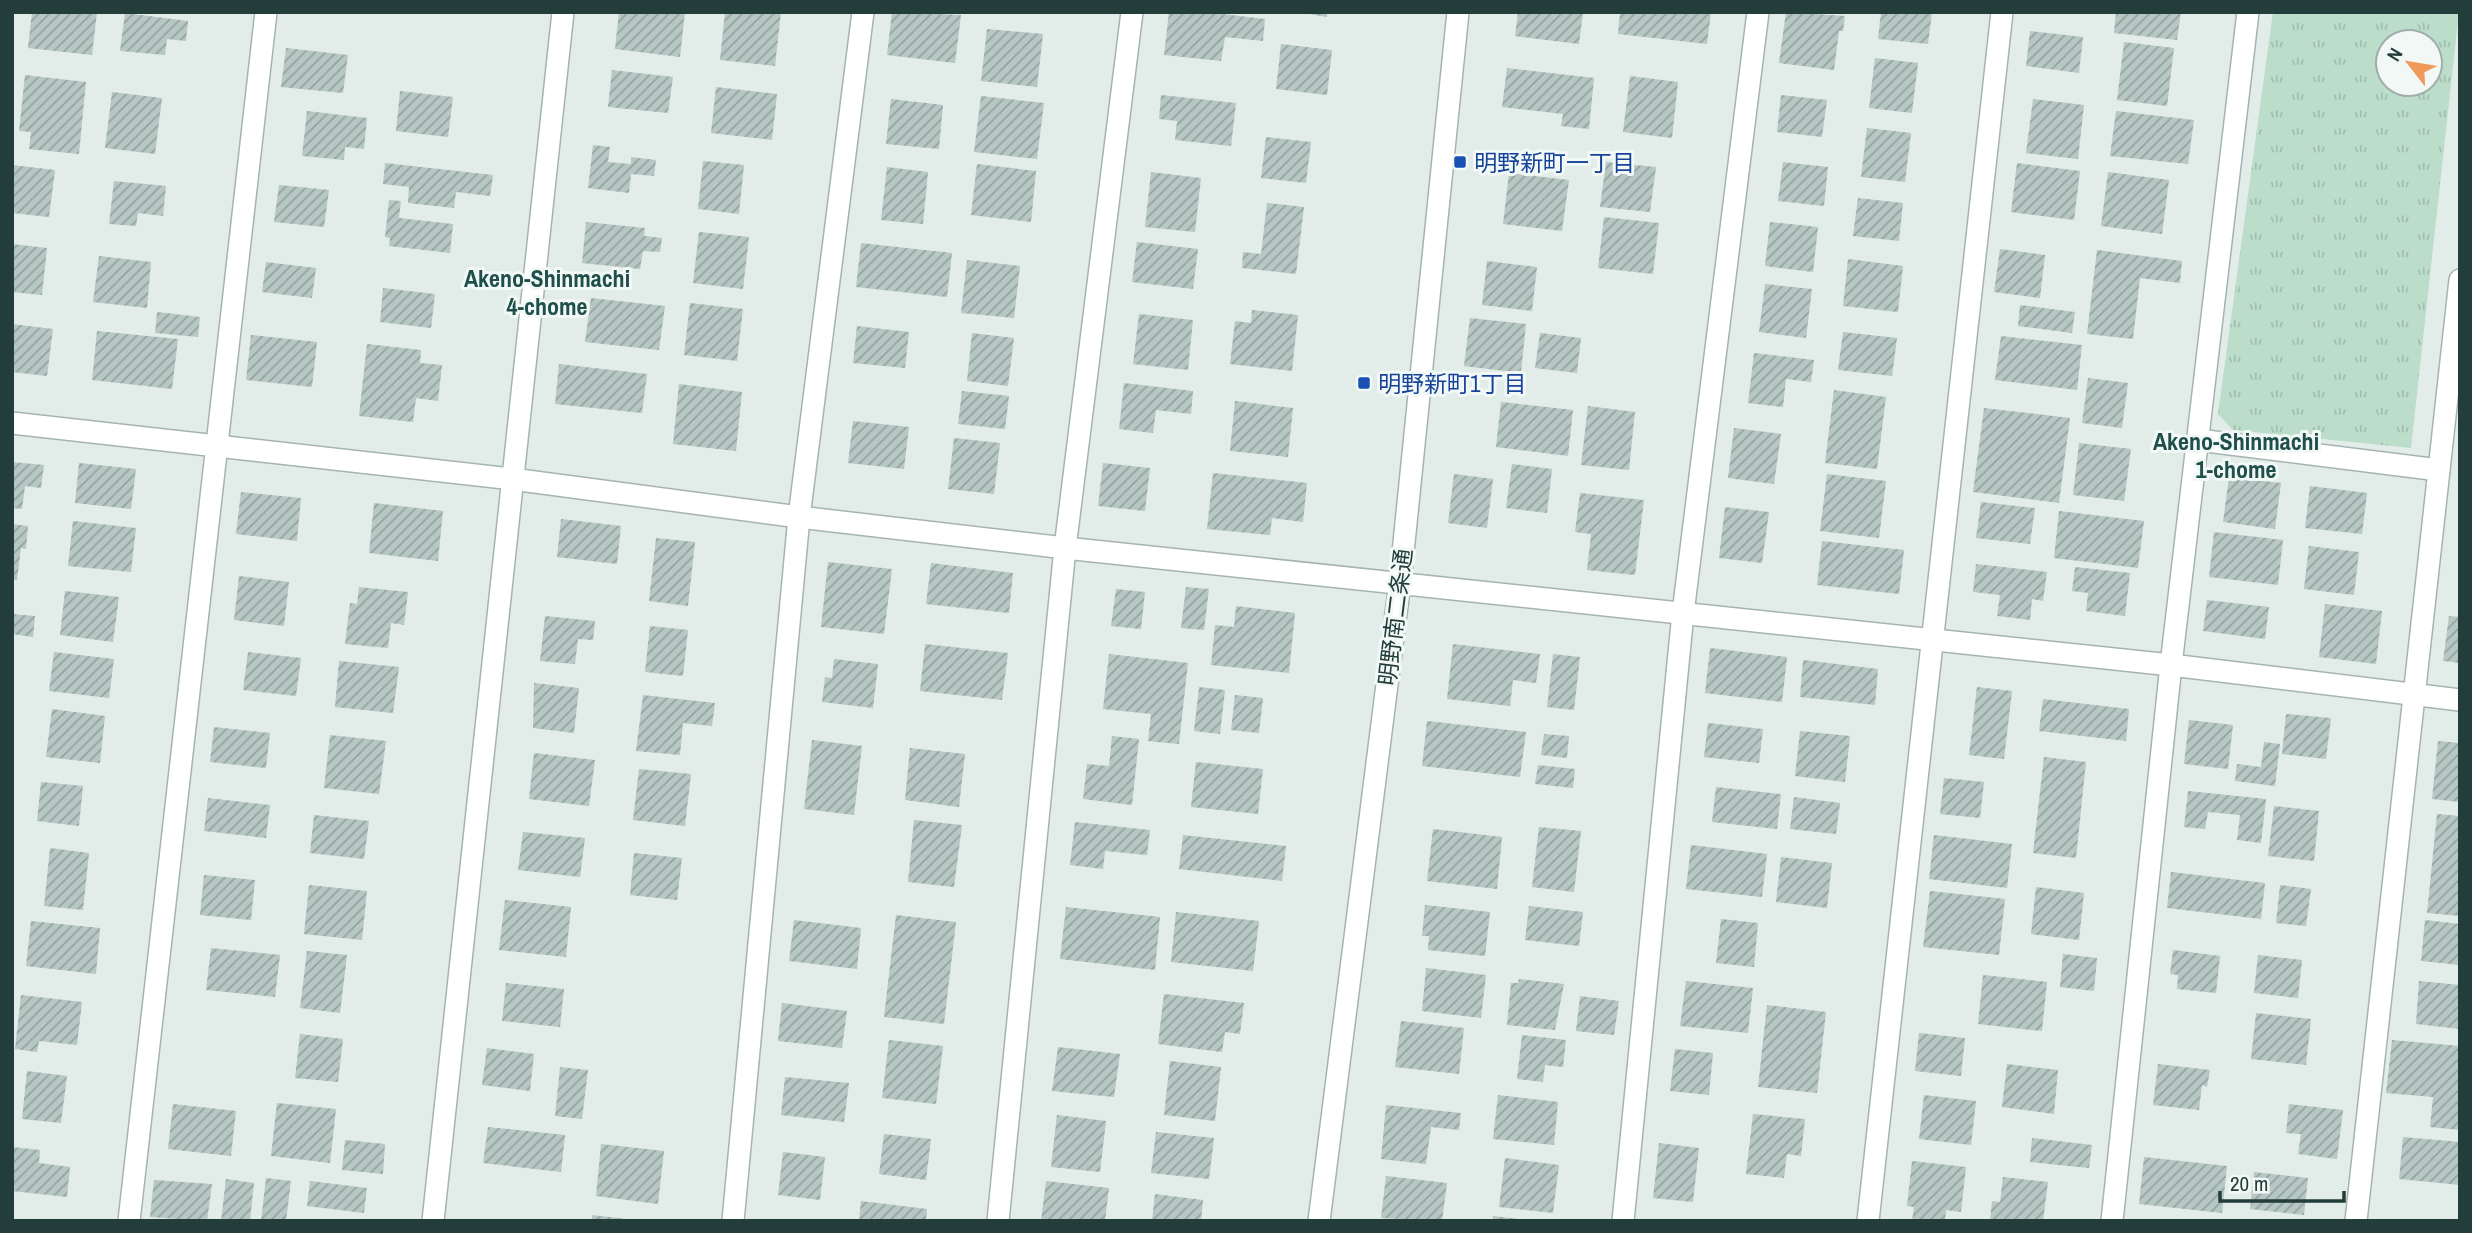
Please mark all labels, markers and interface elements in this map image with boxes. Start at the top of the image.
north arrow [2374,28,2444,98]
text: N [2380,43,2408,66]
place label: 明野新町一丁目 [1474,147,1635,178]
marker: 明野新町一丁目 [1452,154,1468,170]
district label: Akeno-Shinmachi 4-chome [464,262,630,322]
place label: 明野新町1丁目 [1378,368,1527,399]
marker: 明野新町1丁目 [1356,375,1372,391]
district label: Akeno-Shinmachi 1-chome [2153,425,2319,485]
street label: 明野南二条通 [1371,547,1419,687]
scale bar [2220,1160,2344,1204]
text: 20 m [2230,1169,2268,1198]

